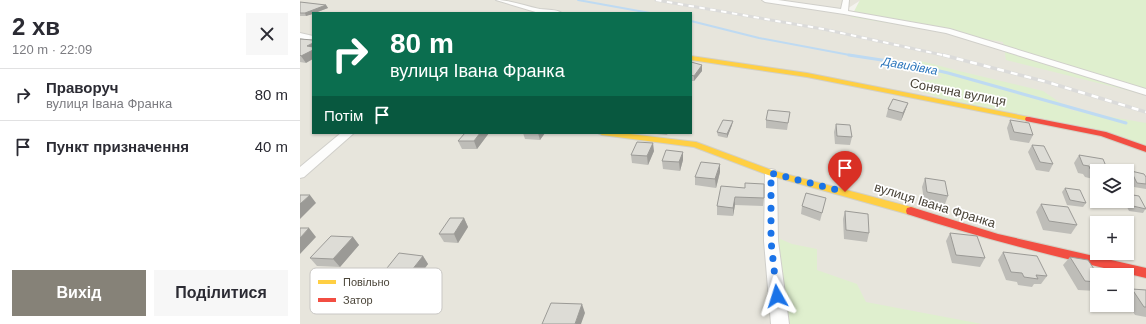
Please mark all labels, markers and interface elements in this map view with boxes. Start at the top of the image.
text: 2 хв [12,13,60,40]
button: close [246,13,288,55]
icon: right [324,28,376,80]
text: 80 m [390,28,454,59]
text: 120 m · 22:09 [12,42,92,57]
water label: Давидівка [879,54,939,78]
text: вулиця Івана Франка [390,61,565,81]
street label: Сонячна вулиця [909,75,1007,109]
text: Праворуч [46,79,119,96]
icon: right [12,84,34,106]
text: 80 m [255,86,288,103]
text: вулиця Івана Франка [46,96,172,111]
icon: arrive [371,104,393,126]
text: Потім [324,107,363,124]
icon: arrive [12,136,34,158]
text: Пункт призначення [46,138,189,155]
text: 40 m [255,138,288,155]
pin [828,151,862,192]
icon: arrive [834,157,856,179]
map controls [1090,164,1134,312]
button: layers [1090,164,1134,208]
street label: вулиця Івана Франка [872,179,998,231]
button: + [1090,216,1134,260]
legend [310,268,442,314]
button: − [1090,268,1134,312]
button: Вихід [12,270,146,316]
button: Поділитися [154,270,288,316]
position arrow [756,275,798,317]
text: Повільно [343,276,390,288]
text: Затор [343,294,373,306]

